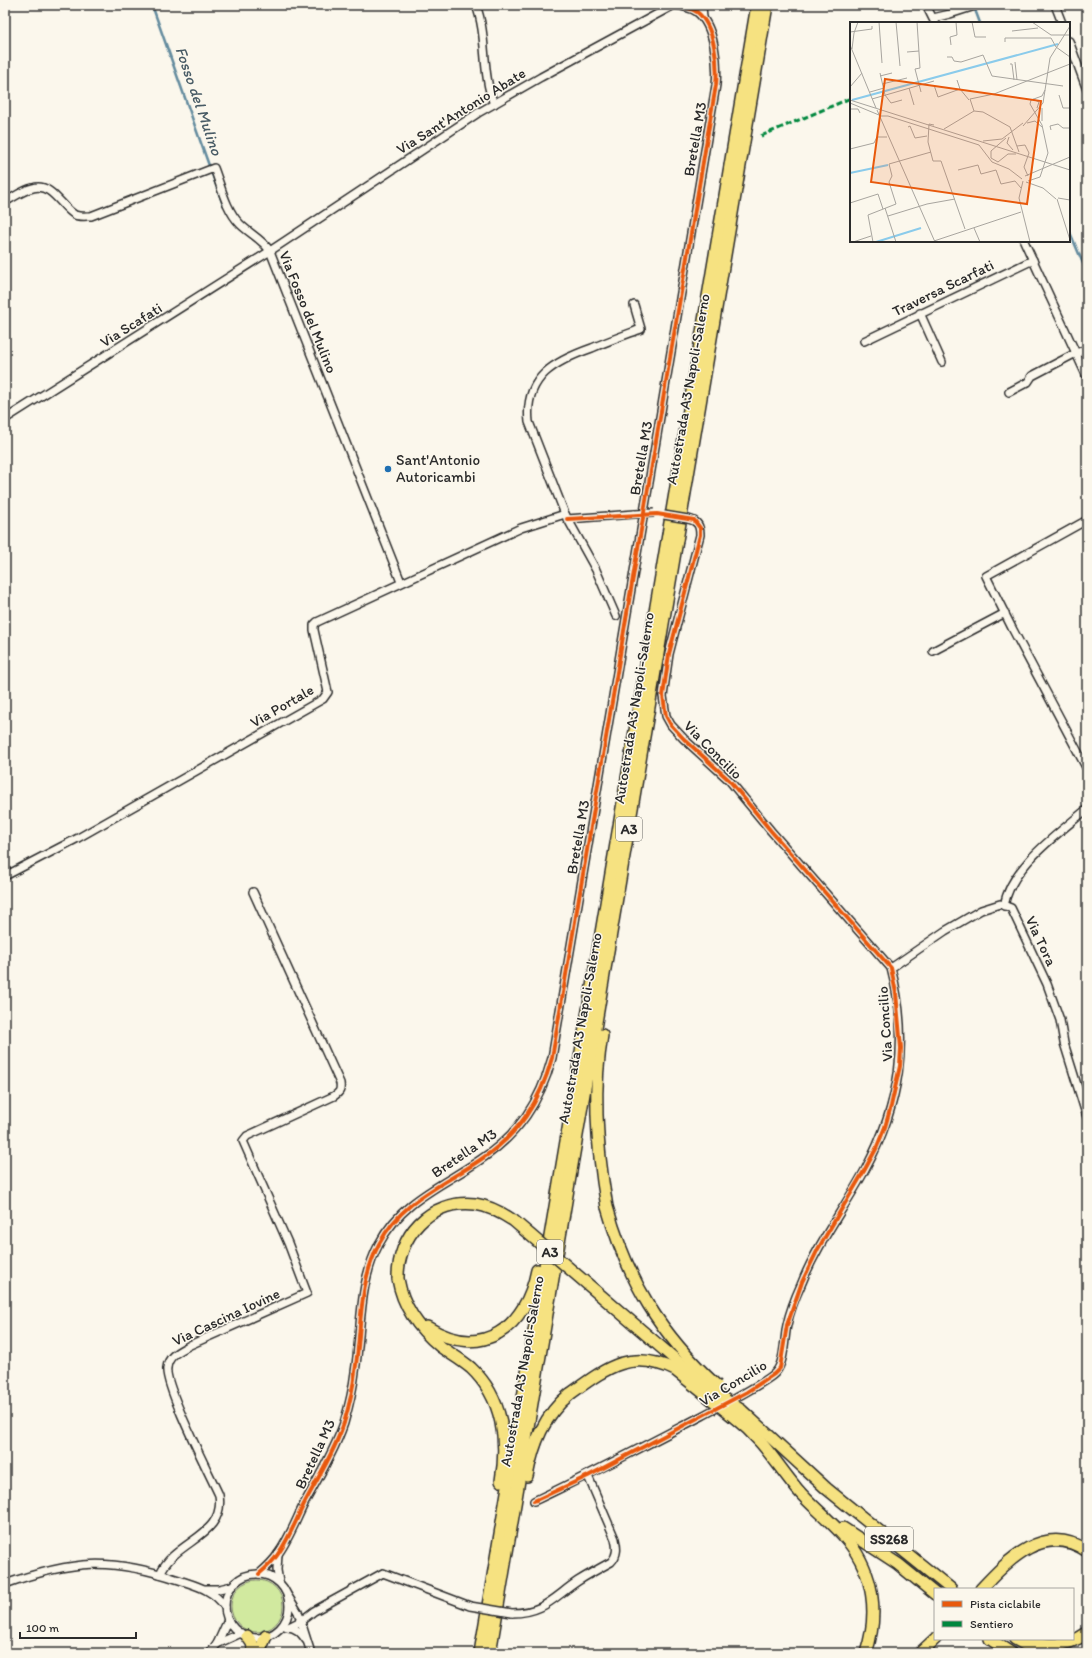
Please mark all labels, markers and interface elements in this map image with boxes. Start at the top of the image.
inset map [850,22,1070,242]
water label: Fosso del Mulino [172,44,227,159]
street label: Via Sant'Antonio Abate [393,64,529,158]
street label: Bretella M3 [680,100,710,178]
street label: Via Fosso del Mulino [275,248,341,376]
street label: Traversa Scarfati [889,256,997,320]
street label: Autostrada A3 Napoli-Salerno [662,292,714,486]
street label: Via Scafati [97,299,165,351]
street label: Bretella M3 [626,419,656,497]
place label: Sant'Antonio Autoricambi [396,451,480,486]
marker: Sant'Antonio Autoricambi [383,464,393,474]
street label: Autostrada A3 Napoli-Salerno [610,611,658,805]
street label: Via Portale [247,681,317,731]
street label: Via Concilio [680,717,746,783]
street label: Bretella M3 [563,798,593,876]
road number: A3 [616,817,642,841]
street label: Via Tora [1022,913,1060,969]
street label: Autostrada A3 Napoli-Salerno [554,931,606,1125]
street label: Via Concilio [873,986,897,1062]
street label: Bretella M3 [428,1125,500,1181]
road number: A3 [537,1240,563,1264]
street label: Autostrada A3 Napoli-Salerno [496,1274,548,1468]
street label: Via Cascina Iovine [169,1284,283,1350]
street label: Via Concilio [696,1356,770,1410]
street label: Bretella M3 [291,1416,339,1492]
road number: SS268 [865,1527,913,1551]
legend [934,1588,1074,1640]
text: Pista ciclabile [970,1597,1041,1611]
scale bar [20,1614,136,1640]
text: Sentiero [970,1617,1014,1631]
text: 100 m [26,1621,59,1635]

